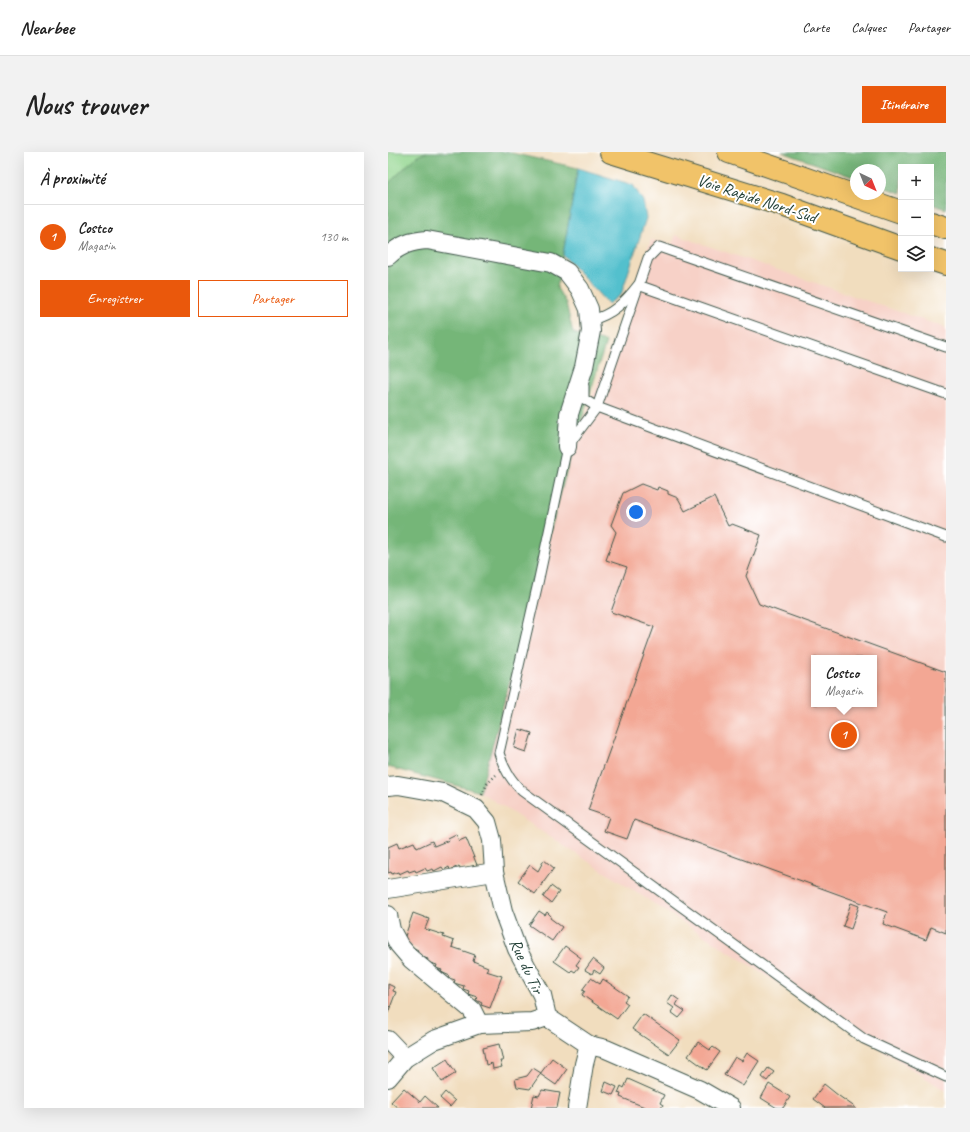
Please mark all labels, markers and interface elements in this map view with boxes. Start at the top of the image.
text: Nearbee [20,16,74,40]
text: Carte [802,19,829,36]
text: Calques [851,19,886,36]
text: Partager [908,19,950,36]
button: Itinéraire [862,86,946,123]
text: Nous trouver [24,87,147,122]
north arrow [850,164,886,200]
map controls [898,164,934,272]
button: + [898,164,934,200]
text: À proximité [40,168,105,189]
street label: Voie Rapide Nord-Sud [695,169,821,228]
button: − [898,200,934,236]
text: Costco [78,219,112,238]
text: 1 [50,229,56,245]
text: 130 m [320,229,348,245]
button: layers [898,236,934,272]
text: Magasin [78,238,116,254]
button: Enregistrer [40,280,190,317]
button: Partager [198,280,348,317]
your location [626,502,646,522]
popup [811,655,877,707]
text: Costco [825,664,859,683]
text: Magasin [825,683,863,699]
pin: 1 [831,720,857,750]
street label: Rue du Tir [505,935,549,999]

